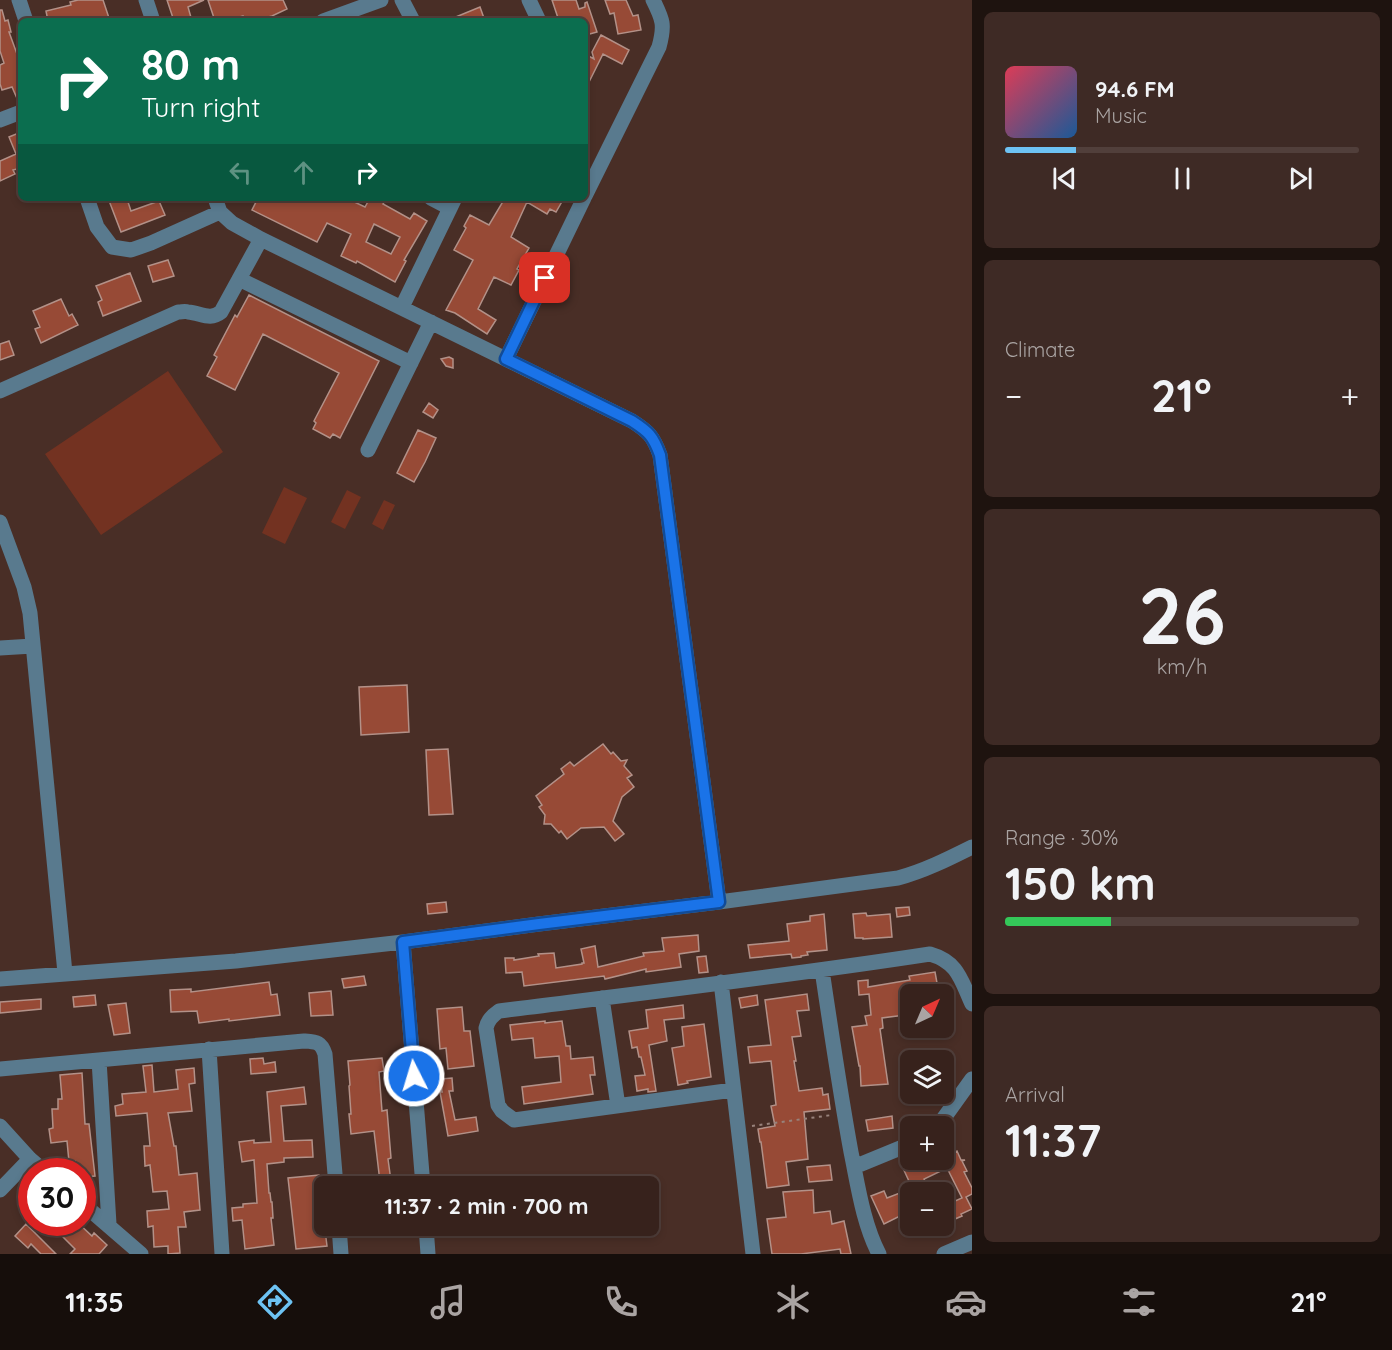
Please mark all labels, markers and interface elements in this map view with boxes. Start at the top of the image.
text: 80 m [141,38,240,91]
icon: right [42,42,120,120]
text: 94.6 FM [1095,75,1175,103]
text: Turn right [141,90,260,124]
text: Music [1095,103,1147,128]
icon: left [224,156,257,189]
icon: ahead [287,156,320,189]
icon: right [350,156,383,189]
icon: previous [1048,162,1081,195]
icon: pause [1166,162,1199,195]
icon: next [1284,162,1317,195]
pin [519,252,570,303]
icon: arrive [528,261,561,294]
text: Climate [1005,337,1075,362]
text: 21° [1151,367,1212,423]
text: − [1005,375,1022,416]
text: + [1340,375,1359,416]
text: 26 [1138,566,1226,664]
text: km/h [1157,654,1207,679]
text: Range · 30% [1005,825,1118,850]
text: 150 km [1005,855,1156,911]
north arrow [900,984,954,1038]
map controls [900,984,954,1236]
position arrow [382,1044,446,1108]
button: layers [900,1050,954,1104]
text: Arrival [1005,1082,1065,1107]
text: 11:37 [1005,1112,1101,1168]
button: + [900,1116,954,1170]
speed limit sign: 30 [18,1158,96,1236]
button: − [900,1182,954,1236]
text: 11:37 · 2 min · 700 m [384,1192,589,1220]
icon: directions [254,1281,296,1323]
icon: music [427,1281,469,1323]
icon: phone [600,1281,642,1323]
icon: climate [772,1281,814,1323]
icon: car [945,1281,987,1323]
icon: filters [1118,1281,1160,1323]
text: 11:35 [65,1285,124,1319]
text: 21° [1290,1285,1327,1319]

